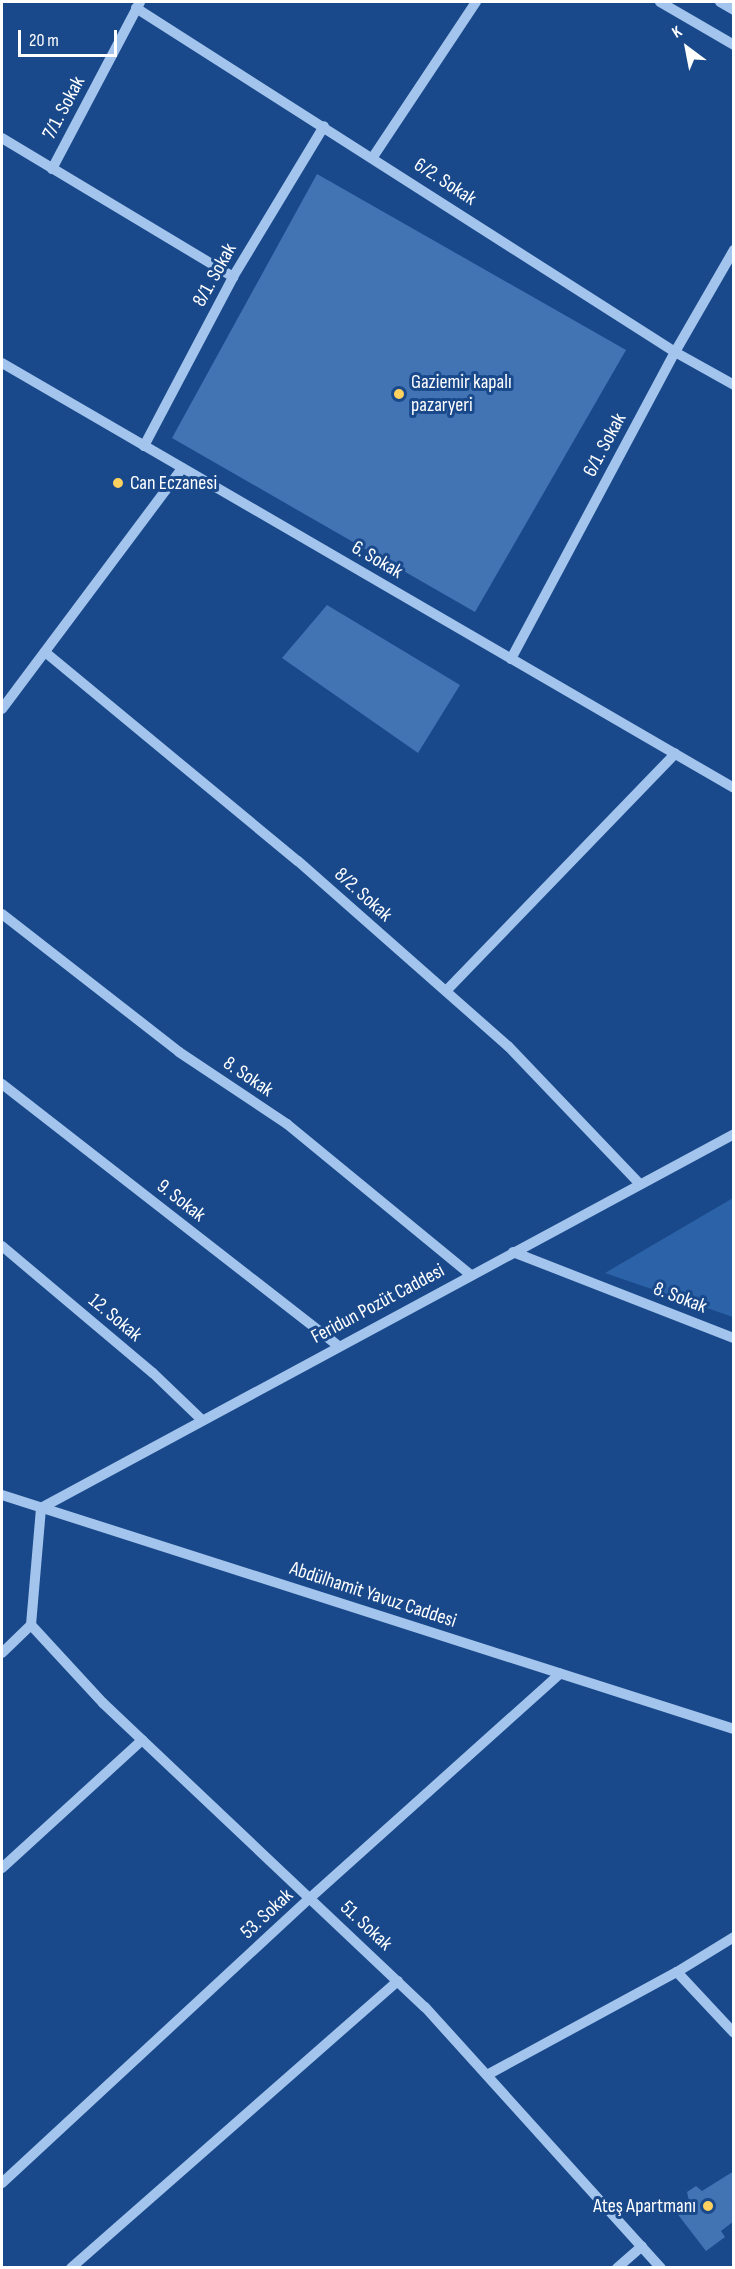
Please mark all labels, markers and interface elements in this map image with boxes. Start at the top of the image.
scale bar [21,18,120,56]
north arrow [657,18,717,78]
text: K [669,22,686,42]
text: 20 m [29,30,59,51]
street label: 7/1. Sokak [37,72,91,144]
street label: 6/2. Sokak [409,153,481,211]
street label: 8/1. Sokak [188,239,242,311]
place label: Gaziemir kapalı pazaryeri [411,371,512,418]
marker: Gaziemir kapalı pazaryeri [392,387,406,401]
street label: 6/1. Sokak [578,409,632,481]
place label: Can Eczanesi [130,471,217,495]
marker: Can Eczanesi [111,476,125,490]
street label: 6. Sokak [347,536,407,584]
street label: 8/2. Sokak [329,863,397,927]
street label: 8. Sokak [218,1052,278,1102]
street label: 9. Sokak [152,1175,210,1227]
street label: Feridun Pozüt Caddesi [307,1259,449,1349]
street label: 8. Sokak [650,1277,710,1319]
street label: 12. Sokak [83,1289,147,1347]
street label: Abdülhamit Yavuz Caddesi [287,1557,459,1633]
street label: 53. Sokak [236,1884,298,1944]
street label: 51. Sokak [335,1896,397,1956]
place label: Ateş Apartmanı [593,2194,696,2218]
marker: Ateş Apartmanı [701,2199,715,2213]

